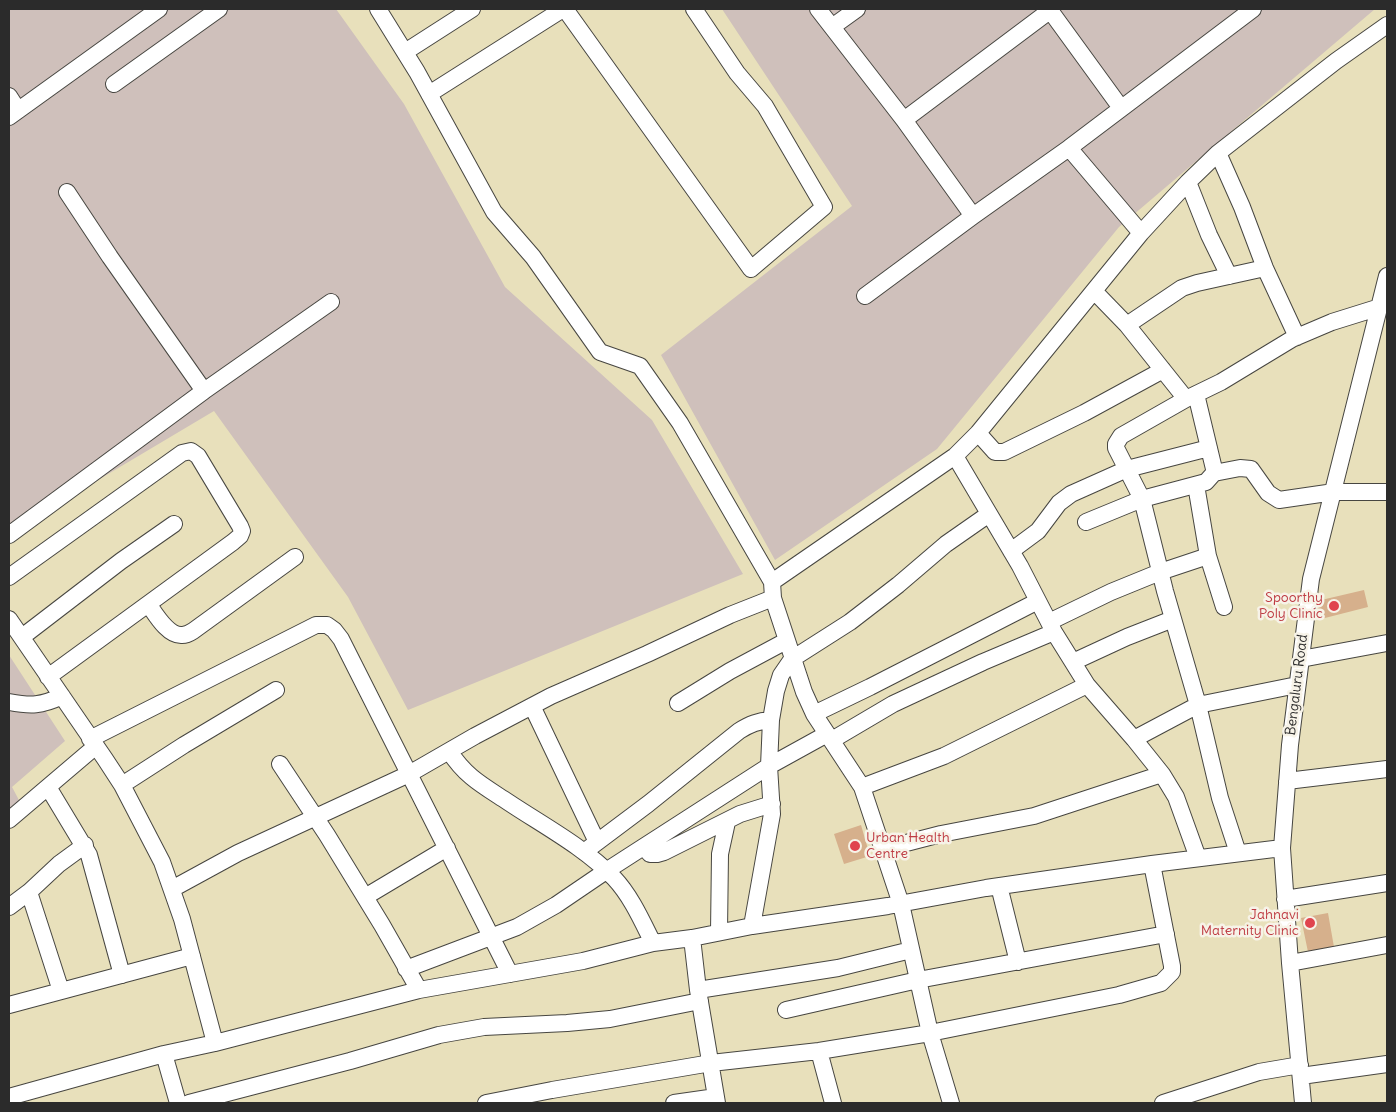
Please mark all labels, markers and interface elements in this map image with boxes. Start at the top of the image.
place label: Spoorthy Poly Clinic [1259,590,1323,622]
marker: Spoorthy Poly Clinic [1327,599,1341,613]
street label: Bengaluru Road [1282,633,1312,737]
place label: Urban Health Centre [866,830,950,862]
marker: Urban Health Centre [848,839,862,853]
place label: Jahnavi Maternity Clinic [1201,907,1299,940]
marker: Jahnavi Maternity Clinic [1303,916,1317,930]

